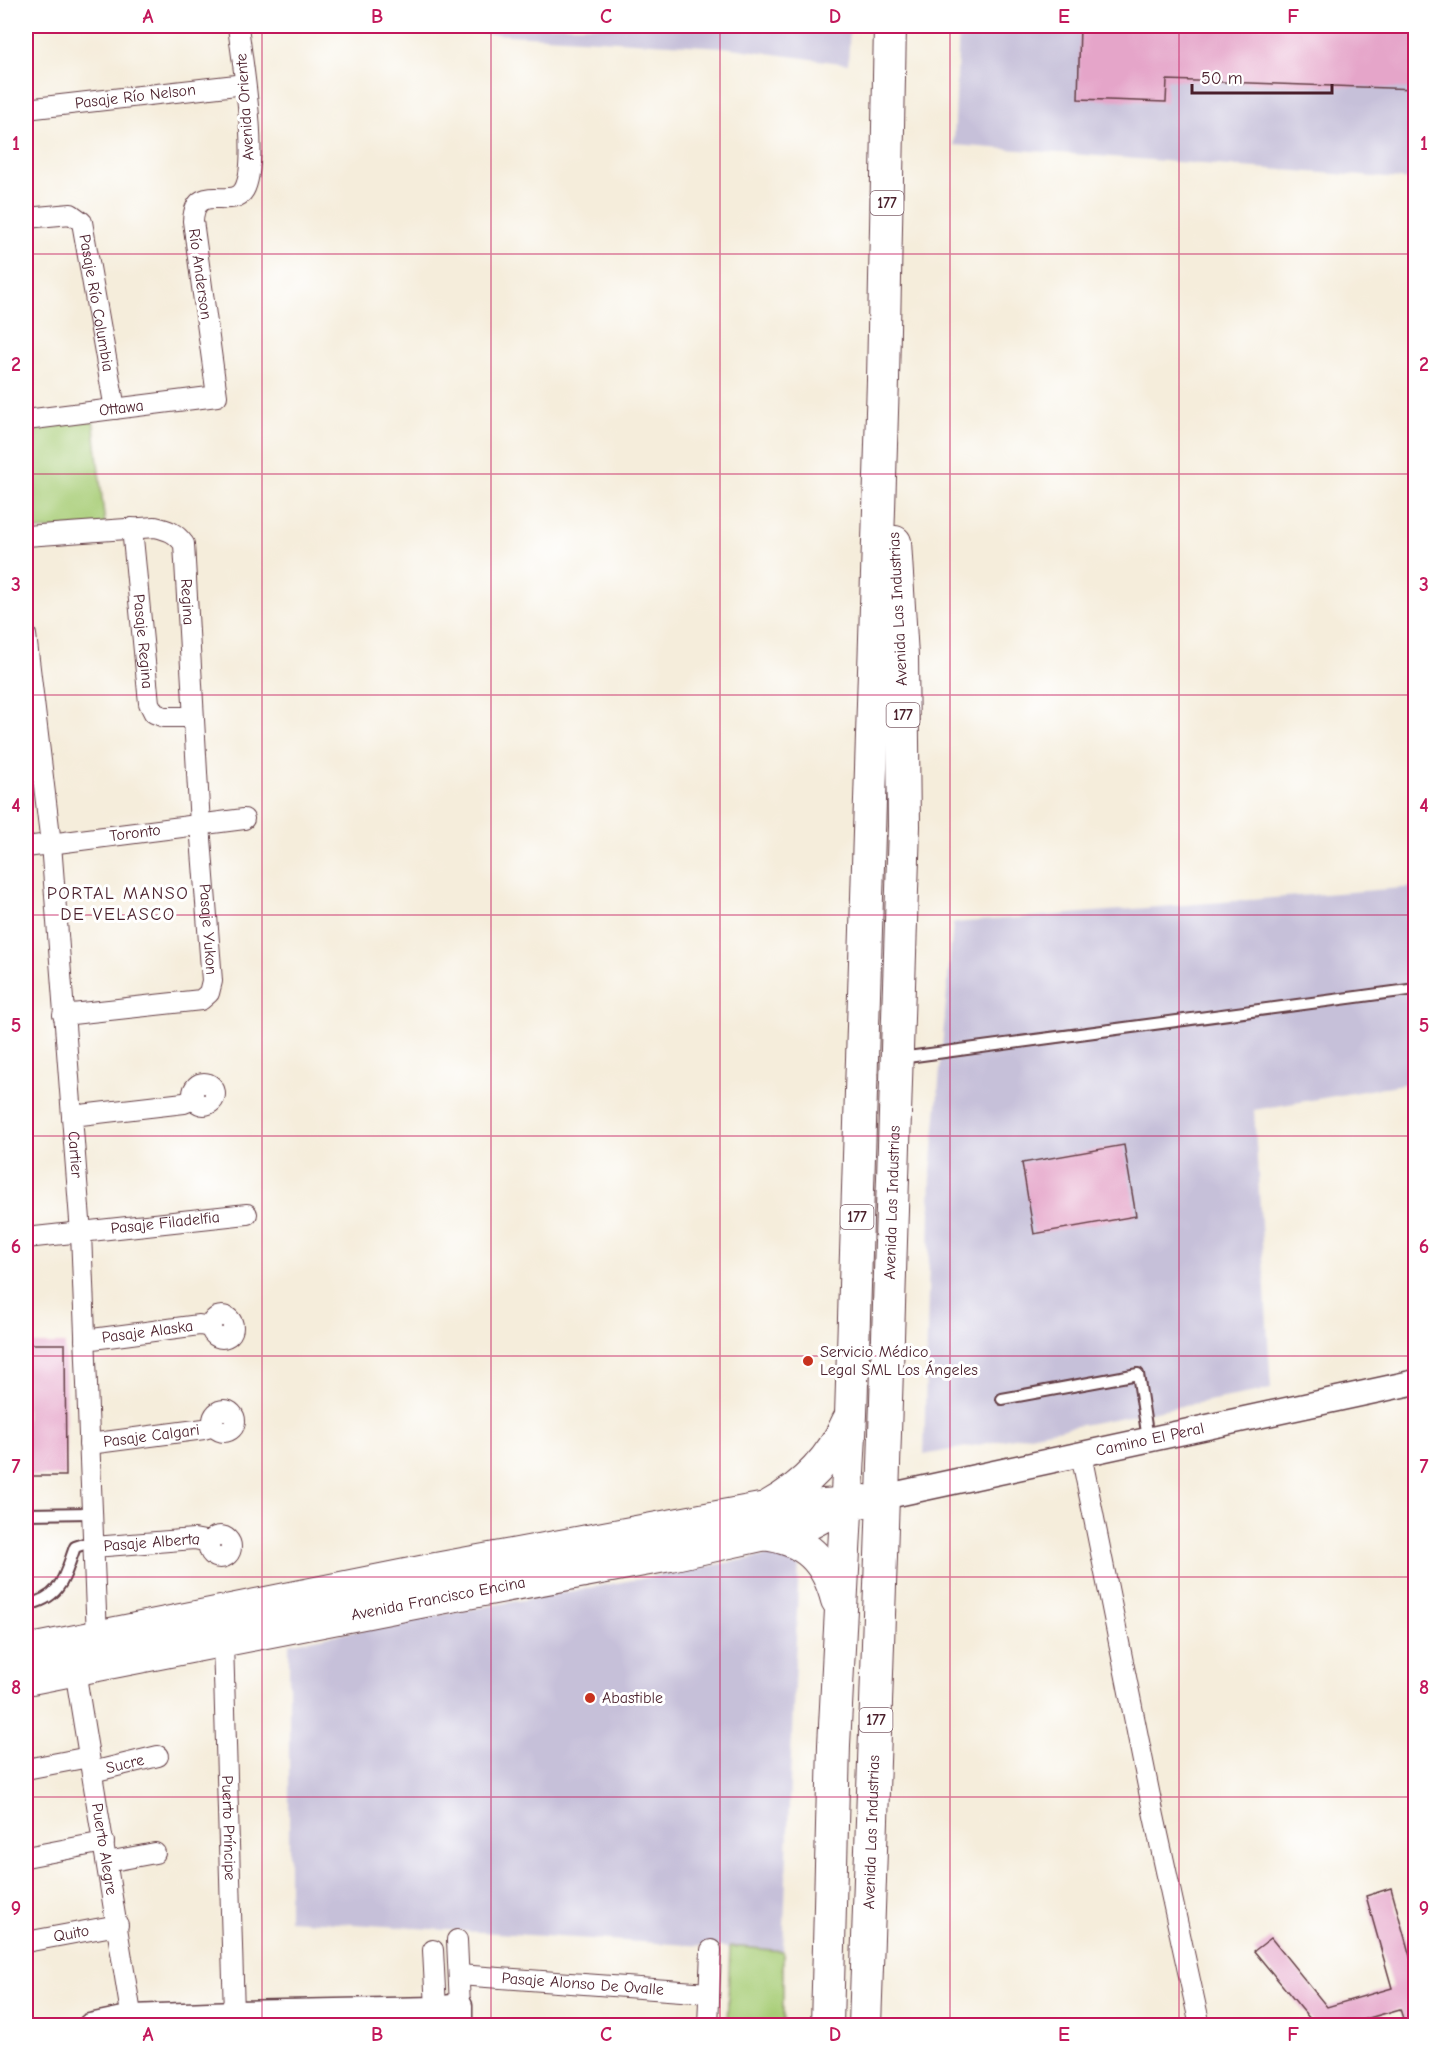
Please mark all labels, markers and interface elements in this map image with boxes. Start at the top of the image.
text: A [142,5,154,28]
text: B [371,5,383,28]
text: C [600,5,612,28]
text: D [829,5,841,28]
text: E [1058,5,1070,28]
text: F [1287,5,1299,28]
street label: Avenida Oriente [232,53,258,161]
scale bar [1192,57,1332,95]
text: 50 m [1201,68,1243,89]
street label: Pasaje Río Nelson [74,81,197,112]
text: 1 [12,132,20,155]
text: 1 [1420,132,1428,155]
road number: 177 [870,191,904,215]
street label: Río Anderson [185,227,215,321]
street label: Pasaje Río Columbia [75,233,117,373]
text: 2 [11,353,21,376]
text: 2 [1419,353,1429,376]
street label: Ottawa [98,396,145,420]
street label: Avenida Las Industrias [885,531,911,686]
text: 3 [11,573,21,596]
text: 3 [1419,573,1429,596]
street label: Regina [177,578,198,626]
street label: Pasaje Regina [129,593,157,690]
road number: 177 [886,703,920,727]
text: 4 [11,794,21,817]
text: 4 [1419,794,1429,817]
street label: Toronto [108,821,162,845]
district label: PORTAL MANSO DE VELASCO [47,883,189,925]
street label: Pasaje Yukon [196,883,220,975]
text: 5 [11,1014,21,1037]
text: 5 [1419,1014,1429,1037]
street label: Avenida Las Industrias [881,1125,904,1280]
street label: Cartier [64,1130,86,1179]
road number: 177 [840,1205,874,1229]
street label: Pasaje Filadelfia [110,1208,221,1238]
text: 6 [11,1235,21,1258]
text: 6 [1419,1235,1429,1258]
street label: Pasaje Alaska [101,1317,194,1347]
place label: Servicio Médico Legal SML Los Ángeles [820,1343,978,1379]
marker: Servicio Médico Legal SML Los Ángeles [801,1354,815,1368]
street label: Camino El Peral [1094,1419,1206,1460]
street label: Pasaje Calgari [102,1421,201,1451]
text: 7 [12,1455,21,1478]
text: 7 [1420,1455,1429,1478]
street label: Pasaje Alberta [103,1530,202,1555]
street label: Avenida Francisco Encina [349,1573,527,1624]
text: 8 [11,1676,21,1699]
text: 8 [1419,1676,1429,1699]
place label: Abastible [602,1689,663,1707]
marker: Abastible [583,1691,597,1705]
road number: 177 [860,1708,892,1732]
street label: Sucre [104,1751,146,1777]
street label: Avenida Las Industrias [860,1754,883,1910]
street label: Puerto Príncipe [218,1775,239,1881]
street label: Puerto Alegre [88,1802,121,1896]
text: 9 [11,1897,21,1920]
text: 9 [1419,1897,1429,1920]
street label: Quito [52,1922,90,1946]
street label: Pasaje Alonso De Ovalle [501,1969,664,1999]
text: A [142,2023,154,2046]
text: B [371,2023,383,2046]
text: C [600,2023,612,2046]
text: D [829,2023,841,2046]
text: E [1058,2023,1070,2046]
text: F [1287,2023,1299,2046]

